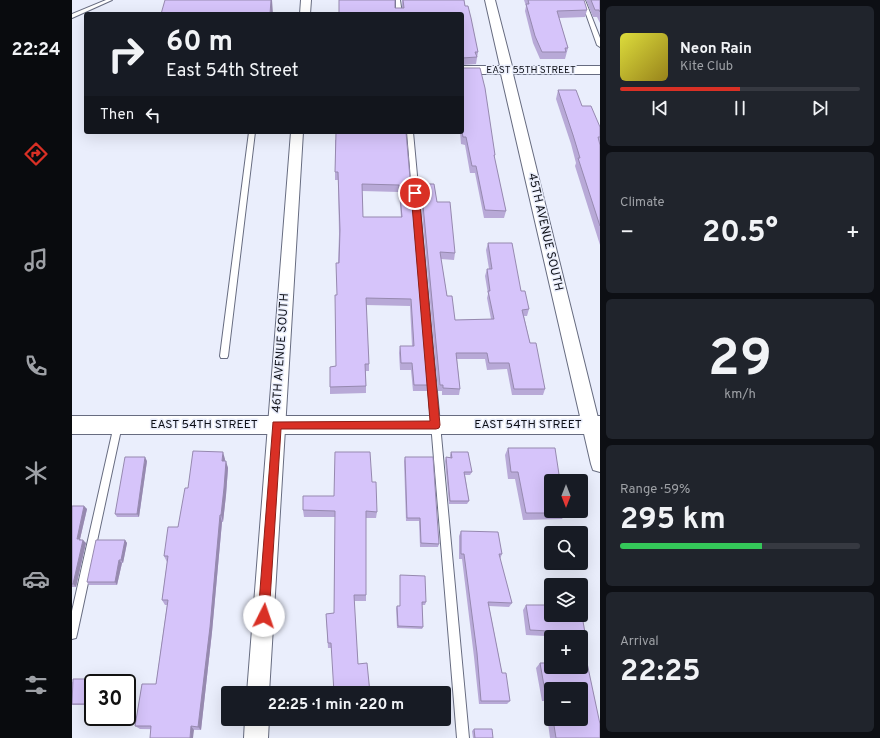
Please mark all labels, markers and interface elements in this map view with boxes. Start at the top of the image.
text: 60 m [166,25,233,61]
icon: right [100,28,152,80]
text: 22:24 [12,39,60,62]
text: Neon Rain [680,40,752,59]
text: Kite Club [680,59,733,75]
text: East 54th Street [166,60,299,83]
street label: EAST 55TH STREET [486,64,576,77]
icon: previous [649,97,671,119]
icon: pause [729,97,751,119]
icon: next [809,97,831,119]
icon: left [142,104,164,126]
text: Then [100,106,134,125]
icon: directions [22,140,50,168]
street label: 45TH AVENUE SOUTH [524,171,566,293]
pin [398,176,432,210]
icon: arrive [404,182,426,204]
text: Climate [620,195,665,211]
text: 20.5° [702,215,778,252]
text: − [620,220,634,247]
text: + [846,220,860,247]
icon: music [22,246,50,274]
street label: 46TH AVENUE SOUTH [269,293,293,413]
text: 29 [708,328,772,394]
icon: phone [22,352,50,380]
text: km/h [724,387,756,403]
street label: EAST 54TH STREET [150,417,258,433]
street label: EAST 54TH STREET [474,417,582,433]
icon: climate [22,459,50,487]
north arrow [544,474,588,518]
map controls [544,474,588,726]
text: Range · 59% [620,482,690,498]
text: 295 km [620,502,726,539]
button: search [544,526,588,570]
icon: car [22,565,50,593]
button: layers [544,578,588,622]
position arrow [243,595,285,637]
button: + [544,630,588,674]
text: Arrival [620,634,659,650]
text: 22:25 [620,654,701,691]
icon: filters [22,671,50,699]
speed limit sign: 30 [84,674,136,726]
button: − [544,682,588,726]
text: 22:25 · 1 min · 220 m [268,696,404,715]

